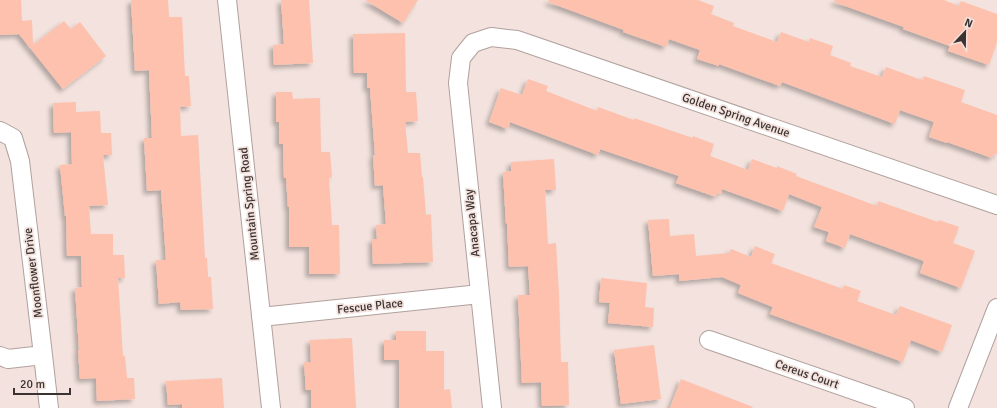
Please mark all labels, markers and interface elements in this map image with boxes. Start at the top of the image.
north arrow [945,12,985,52]
text: N [963,16,975,31]
street label: Golden Spring Avenue [680,90,792,141]
street label: Mountain Spring Road [236,147,263,261]
street label: Anacapa Way [461,188,484,258]
street label: Moonflower Drive [21,227,46,319]
street label: Fescue Place [336,296,404,317]
street label: Cereus Court [773,357,841,392]
scale bar [14,370,70,396]
text: 20 m [20,377,45,392]

